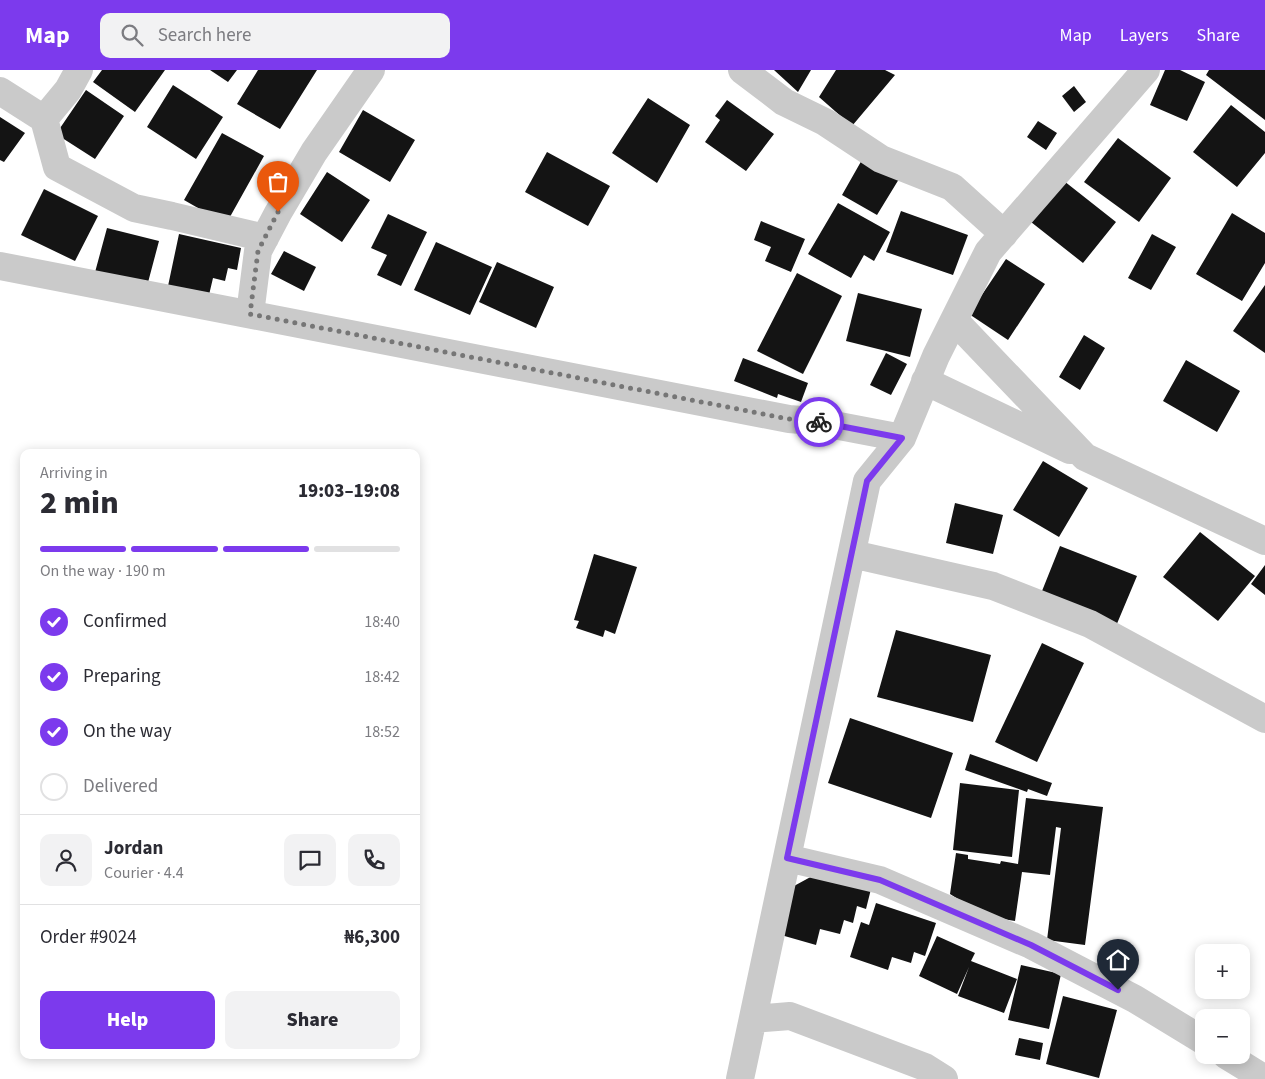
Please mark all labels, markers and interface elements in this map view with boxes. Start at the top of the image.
search box [100,13,450,58]
text: Map [25,18,70,53]
icon: search [118,21,146,49]
text: Search here [158,22,251,49]
text: Map [1060,23,1092,48]
text: Layers [1120,23,1169,48]
text: Share [1197,23,1240,48]
pin [257,161,299,212]
icon: bag [264,168,292,196]
courier [794,397,844,447]
icon: bike [805,408,833,436]
text: Arriving in [40,462,108,484]
text: 19:03–19:08 [298,478,400,505]
text: 2 min [40,480,119,526]
text: On the way · 190 m [40,560,165,582]
icon: check [40,608,68,636]
text: Confirmed [83,608,167,635]
text: 18:40 [364,611,400,633]
icon: check [40,663,68,691]
text: Preparing [83,663,161,690]
text: 18:42 [364,666,400,688]
icon: check [40,718,68,746]
text: On the way [83,718,172,745]
text: 18:52 [364,721,400,743]
text: Delivered [83,773,158,800]
button: person [40,834,92,886]
button: chat [284,834,336,886]
button: phone [348,834,400,886]
text: Jordan [104,835,163,862]
text: Courier · 4.4 [104,862,184,884]
text: Order #9024 [40,924,137,951]
text: ₦6,300 [344,924,400,951]
pin [1097,939,1139,990]
map controls [1195,944,1250,1064]
button: + [1195,944,1250,999]
icon: home [1104,946,1132,974]
button: Help [40,991,215,1049]
button: Share [225,991,400,1049]
button: − [1195,1009,1250,1064]

